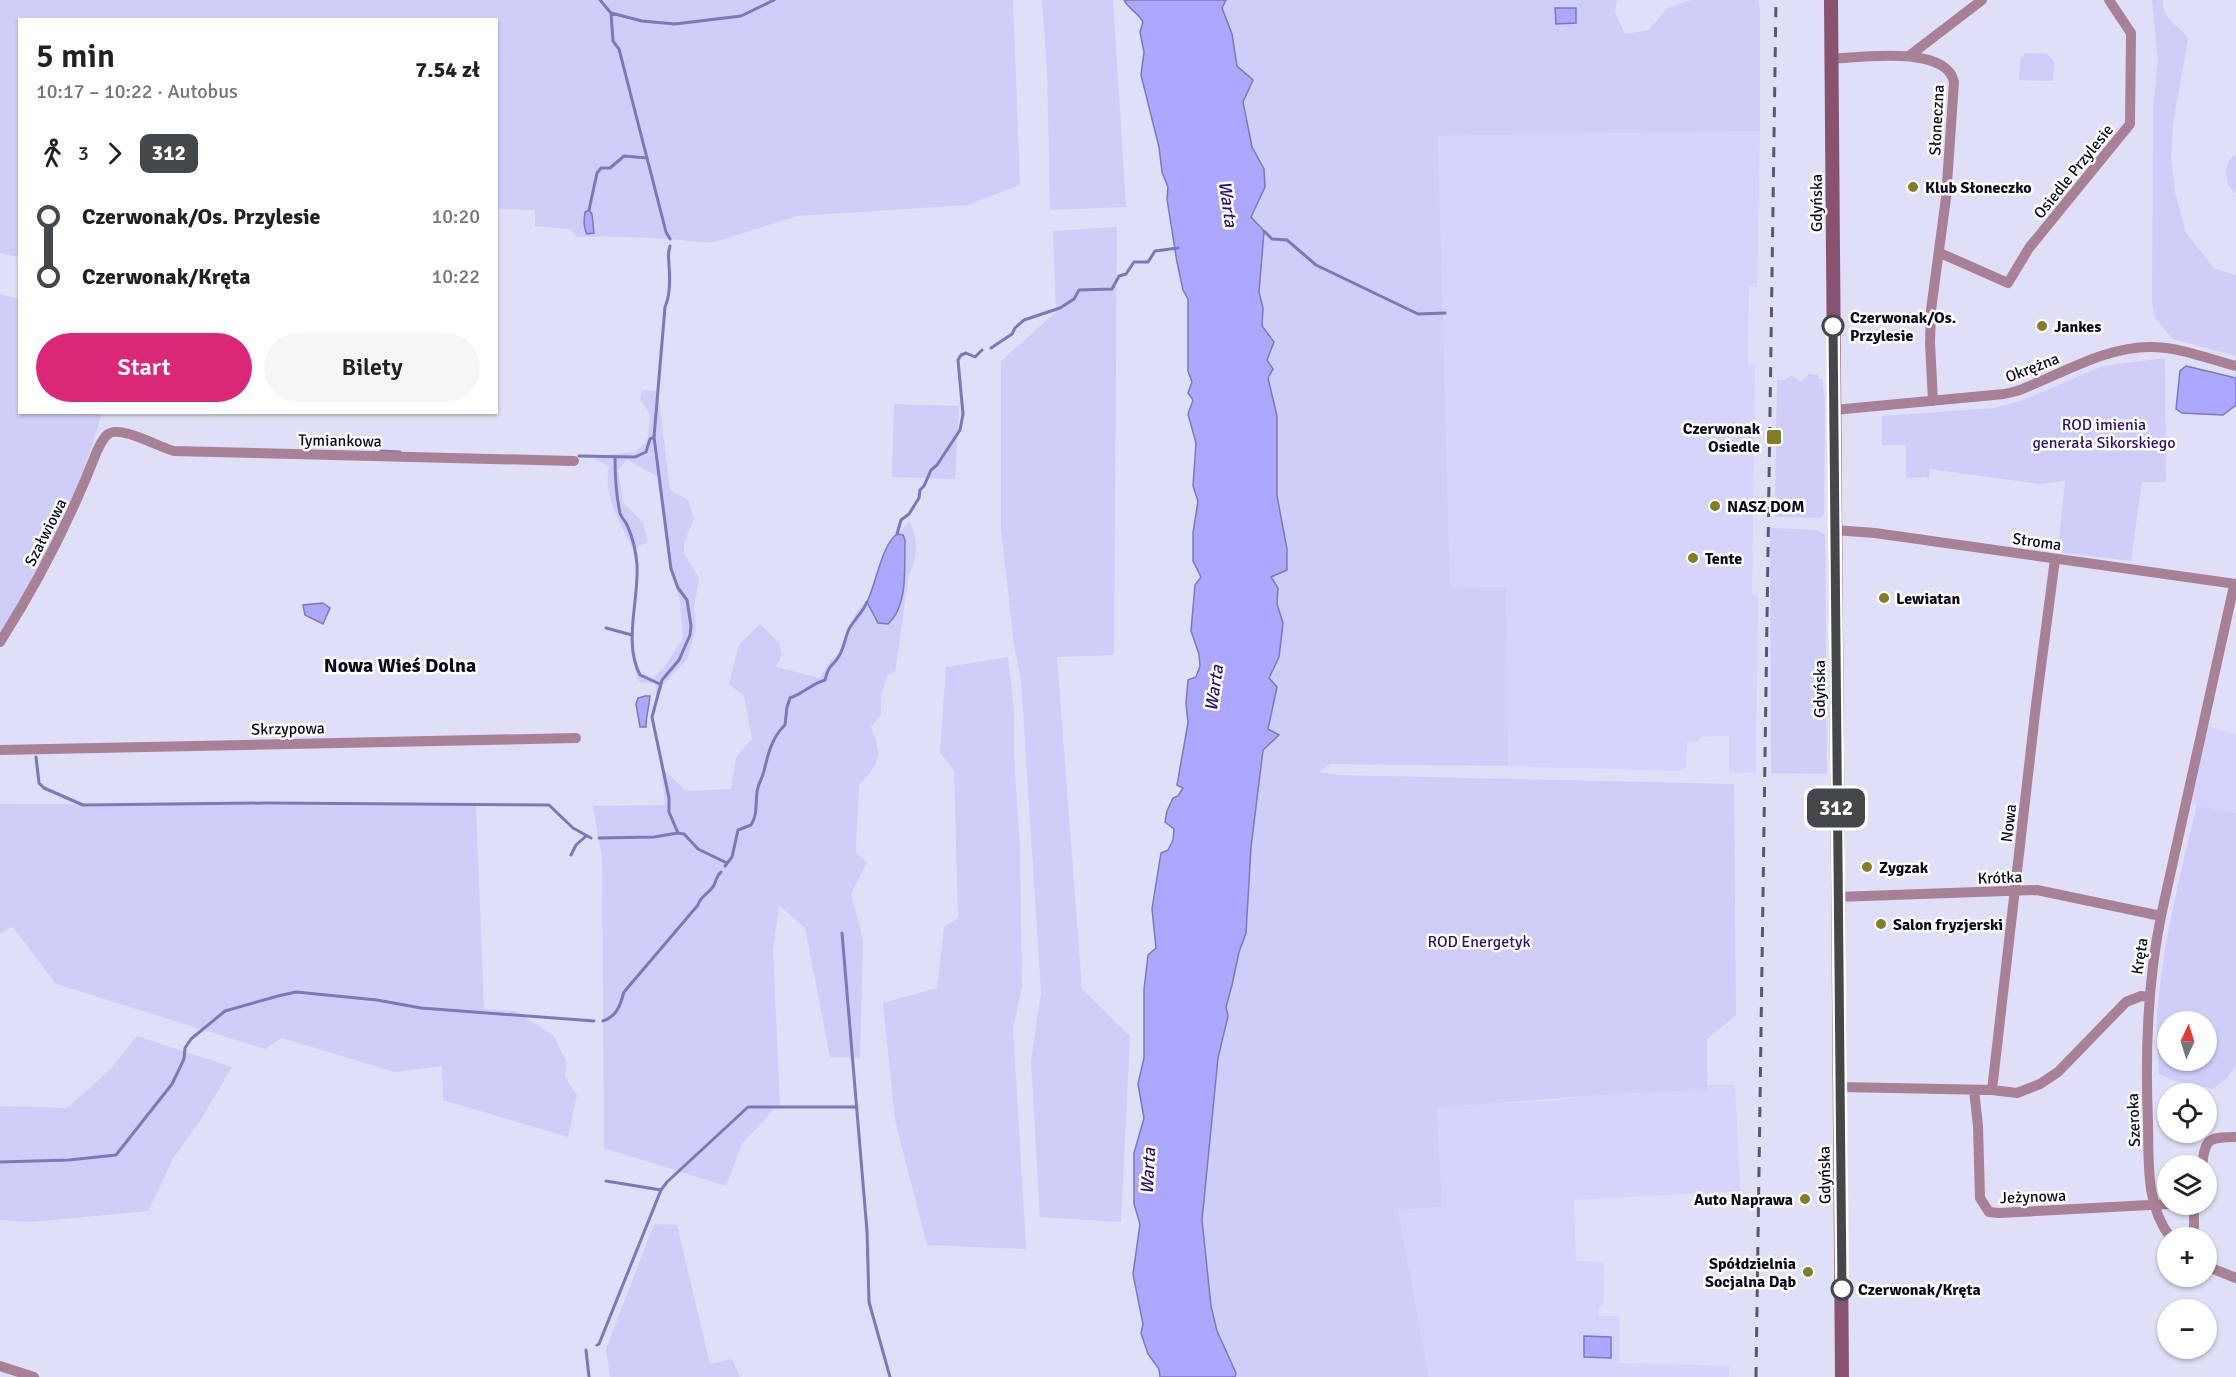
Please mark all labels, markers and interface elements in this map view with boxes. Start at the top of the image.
text: 5 min [36,36,115,77]
text: 7.54 zł [415,56,480,83]
text: 10:17 – 10:22 · Autobus [36,79,238,104]
street label: Słoneczna [1925,84,1949,156]
street label: Osiedle Przylesie [2030,120,2118,223]
icon: walk [36,137,69,170]
icon: forward [98,137,131,170]
text: 312 [152,140,186,166]
text: 3 [78,141,89,166]
street label: Gdyńska [1807,174,1827,232]
place label: Klub Słoneczko [1925,178,2032,198]
water label: Warta [1214,180,1242,229]
marker: Klub Słoneczko [1906,180,1920,194]
text: Czerwonak/Os. Przylesie [82,203,320,230]
text: 10:20 [431,204,480,229]
text: Czerwonak/Kręta [82,263,251,290]
text: 10:22 [431,264,480,289]
place label: Czerwonak/Os. Przylesie [1850,308,1956,346]
marker: Czerwonak/Os. Przylesie [1822,315,1844,337]
place label: Jankes [2054,317,2101,337]
marker: Jankes [2035,319,2049,333]
button: Start [36,333,252,402]
button: Bilety [264,333,480,402]
street label: Okrężna [2003,349,2062,387]
park label: ROD imienia generała Sikorskiego [2032,415,2176,453]
place label: Czerwonak Osiedle [1683,419,1761,457]
marker: Czerwonak Osiedle [1765,428,1783,446]
street label: Tymiankowa [298,430,382,452]
street label: Szałwiowa [20,495,71,570]
place label: NASZ DOM [1727,497,1805,517]
marker: NASZ DOM [1708,499,1722,513]
street label: Stroma [2011,529,2063,555]
place label: Tente [1705,549,1742,569]
marker: Tente [1686,551,1700,565]
place label: Lewiatan [1896,589,1960,609]
marker: Lewiatan [1877,591,1891,605]
district label: Nowa Wieś Dolna [324,653,476,678]
street label: Gdyńska [1810,660,1830,718]
water label: Warta [1200,663,1228,712]
street label: Skrzypowa [251,718,325,740]
line badge: 312 [1802,788,1870,828]
text: 312 [1819,795,1853,821]
street label: Nowa [1997,803,2021,843]
place label: Zygzak [1879,858,1929,878]
marker: Zygzak [1860,860,1874,874]
street label: Krótka [1977,867,2023,889]
place label: Salon fryzjerski [1893,915,2003,935]
marker: Salon fryzjerski [1874,917,1888,931]
park label: ROD Energetyk [1428,932,1530,952]
street label: Kręta [2127,936,2153,976]
north arrow [2157,1011,2217,1071]
map controls [2157,1011,2217,1359]
button: locate [2157,1083,2217,1143]
street label: Szeroka [2123,1093,2145,1147]
water label: Warta [1136,1146,1160,1195]
street label: Gdyńska [1814,1146,1836,1204]
button: layers [2157,1155,2217,1215]
street label: Jeżynowa [2000,1186,2066,1208]
place label: Auto Naprawa [1694,1190,1793,1210]
marker: Auto Naprawa [1798,1192,1812,1206]
button: + [2157,1227,2217,1287]
place label: Spółdzielnia Socjalna Dąb [1705,1254,1796,1292]
marker: Spółdzielnia Socjalna Dąb [1801,1265,1815,1279]
marker: Czerwonak/Kręta [1831,1278,1853,1300]
place label: Czerwonak/Kręta [1858,1280,1981,1300]
button: − [2157,1299,2217,1359]

